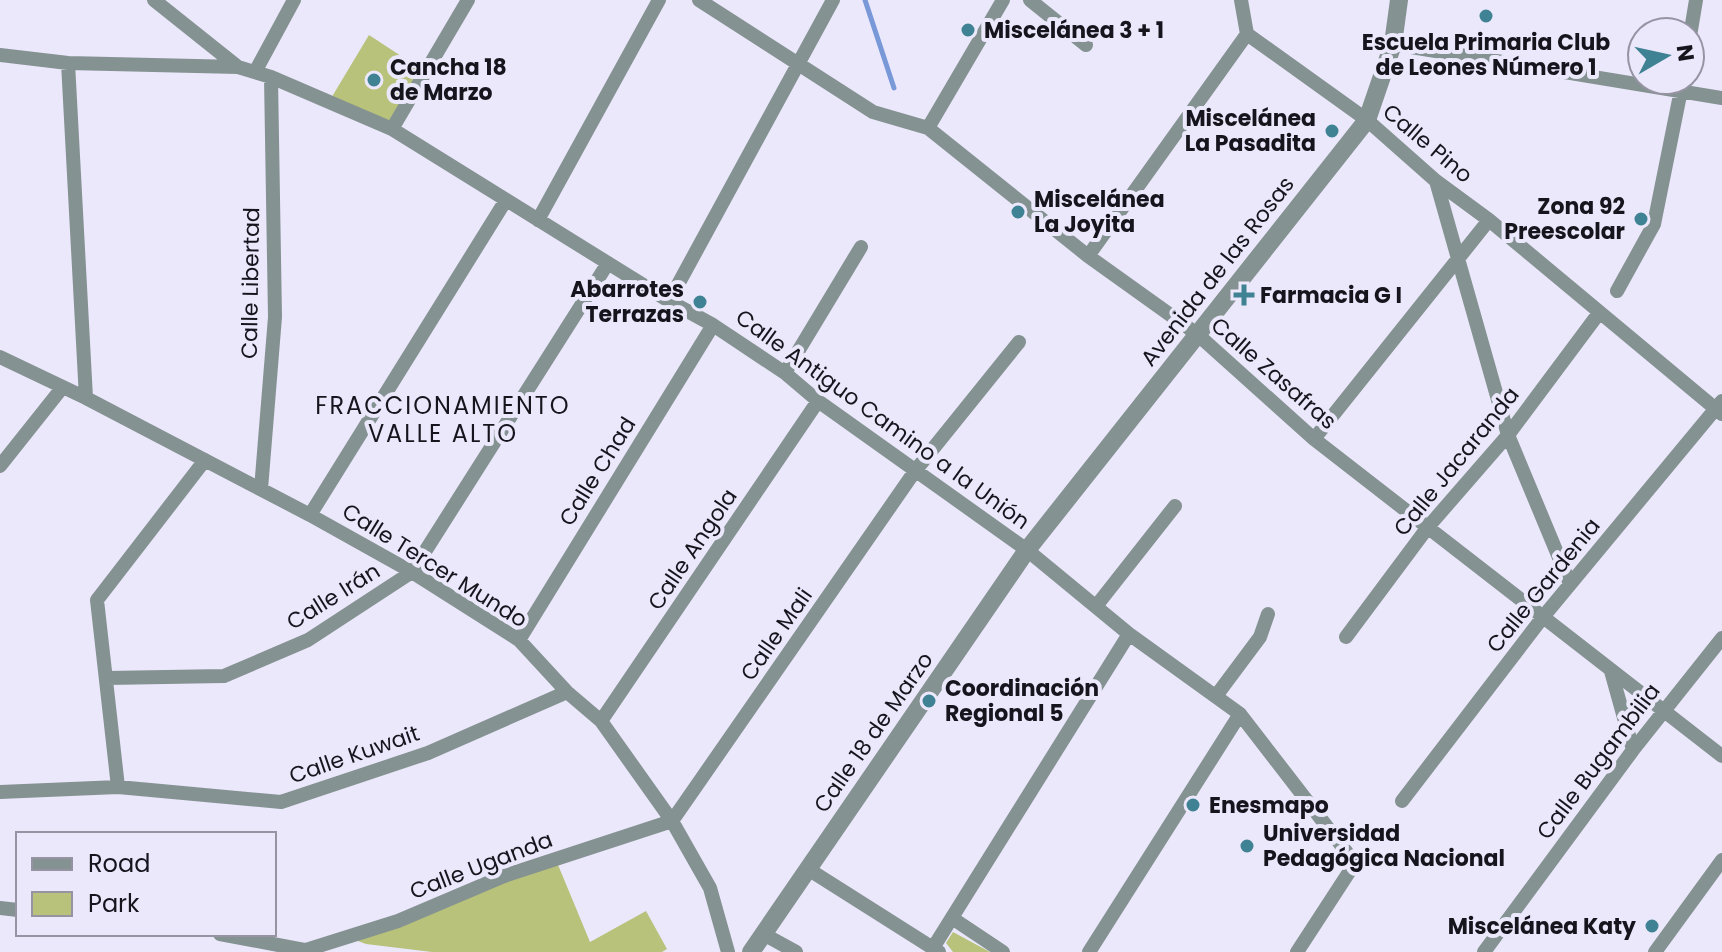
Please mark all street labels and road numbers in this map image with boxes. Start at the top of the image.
street label: Calle Pino [1376,97,1479,190]
street label: Avenida de las Rosas [1133,170,1301,373]
street label: Calle Libertad [234,207,267,359]
street label: Calle Antiguo Camino a la Unión [729,302,1036,537]
street label: Calle Zasafras [1204,310,1343,437]
street label: Calle Jacaranda [1386,380,1526,543]
street label: Calle Chad [552,411,643,532]
street label: Calle Angola [640,482,745,616]
street label: Calle Tercer Mundo [336,496,533,635]
street label: Calle Gardenia [1479,511,1607,659]
street label: Calle Irán [281,556,386,637]
street label: Calle Mali [733,582,820,687]
street label: Calle 18 de Marzo [806,646,940,819]
street label: Calle Bugambilia [1529,677,1667,846]
street label: Calle Kuwait [285,718,423,791]
street label: Calle Uganda [405,824,557,907]

